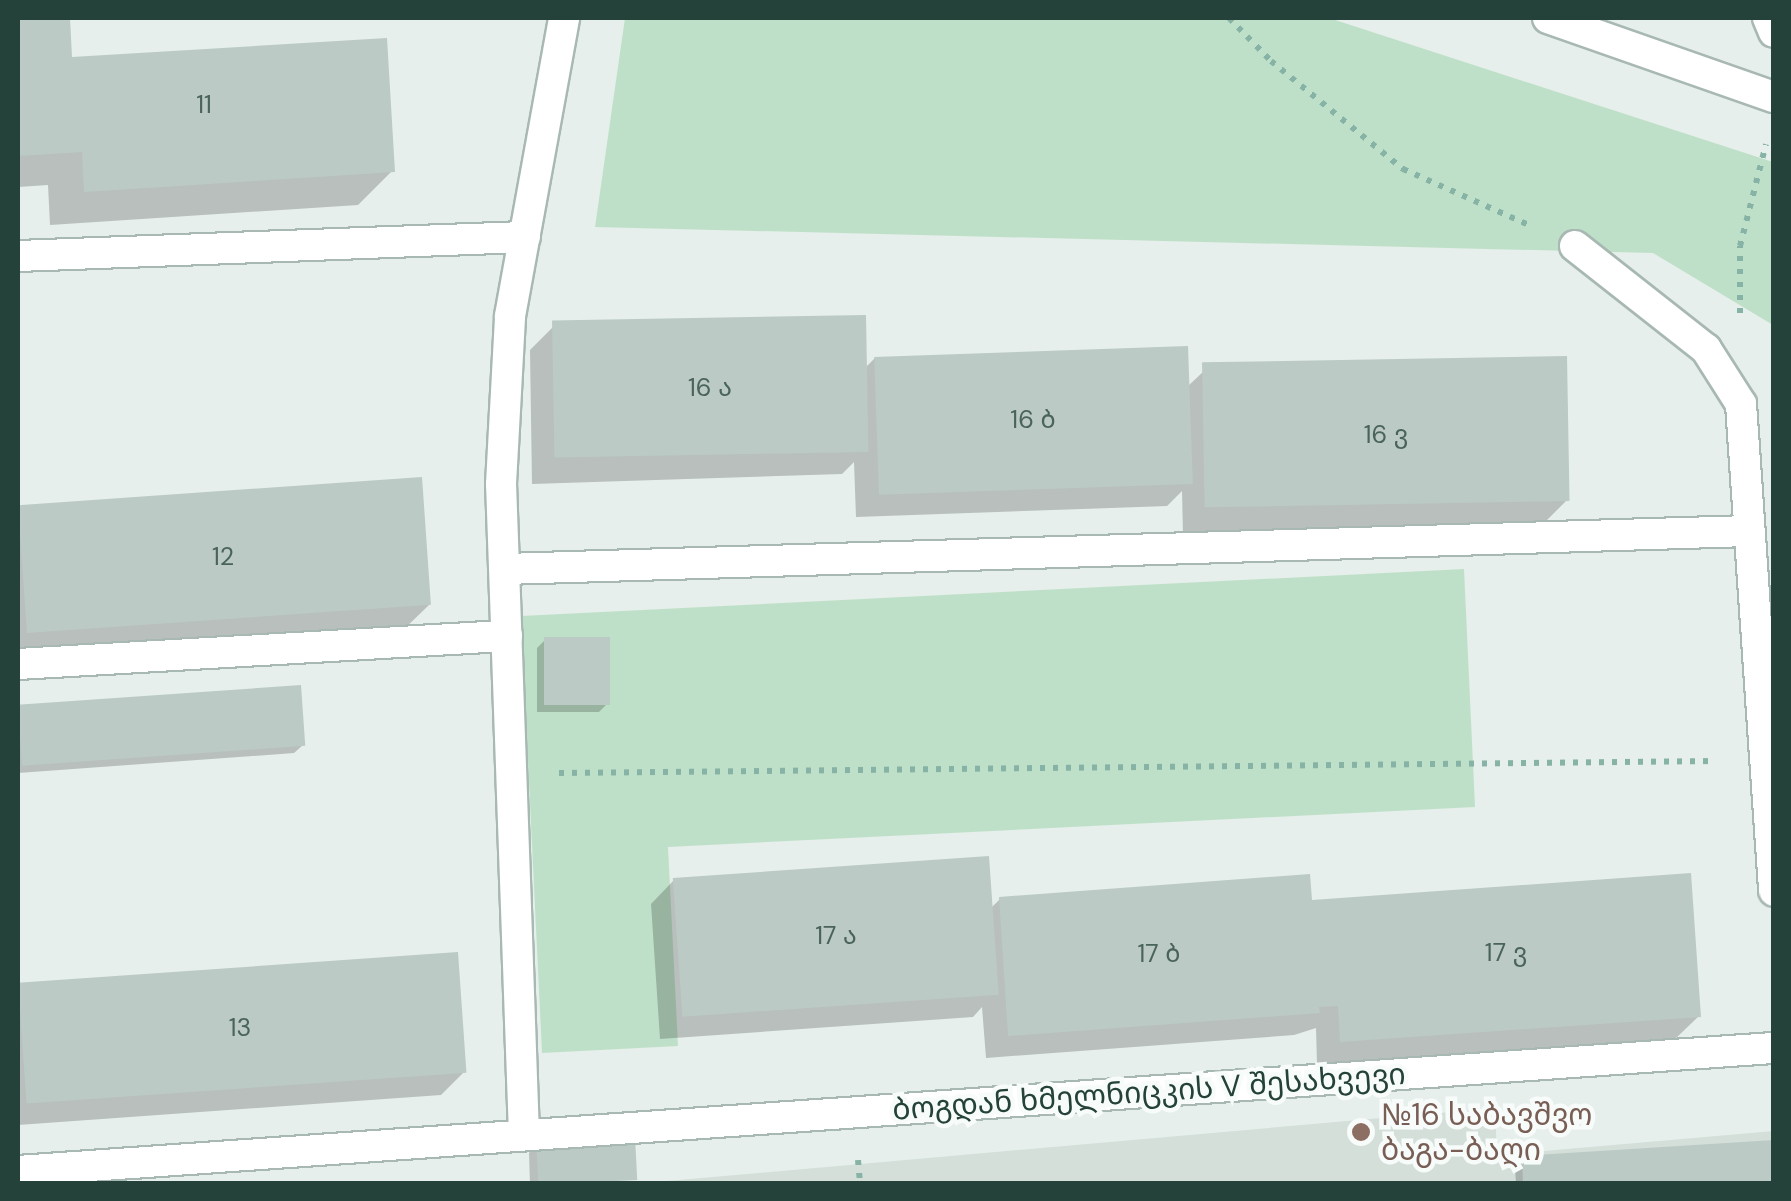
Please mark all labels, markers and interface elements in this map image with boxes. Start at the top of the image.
house number: 11 [196,90,212,120]
house number: 16 ა [688,373,732,403]
house number: 16 ბ [1010,405,1056,435]
house number: 16 ვ [1364,420,1408,450]
house number: 12 [212,542,234,572]
house number: 17 ა [815,921,857,951]
house number: 17 ვ [1485,938,1527,968]
house number: 17 ბ [1138,939,1180,969]
house number: 13 [229,1013,251,1043]
street label: ბოგდან ხმელნიცკის V შესახვევი [891,1056,1407,1128]
place label: №16 საბავშვო ბაგა-ბაღი [1381,1097,1592,1168]
marker: №16 საბავშვო ბაგა-ბაღი [1350,1121,1372,1143]

